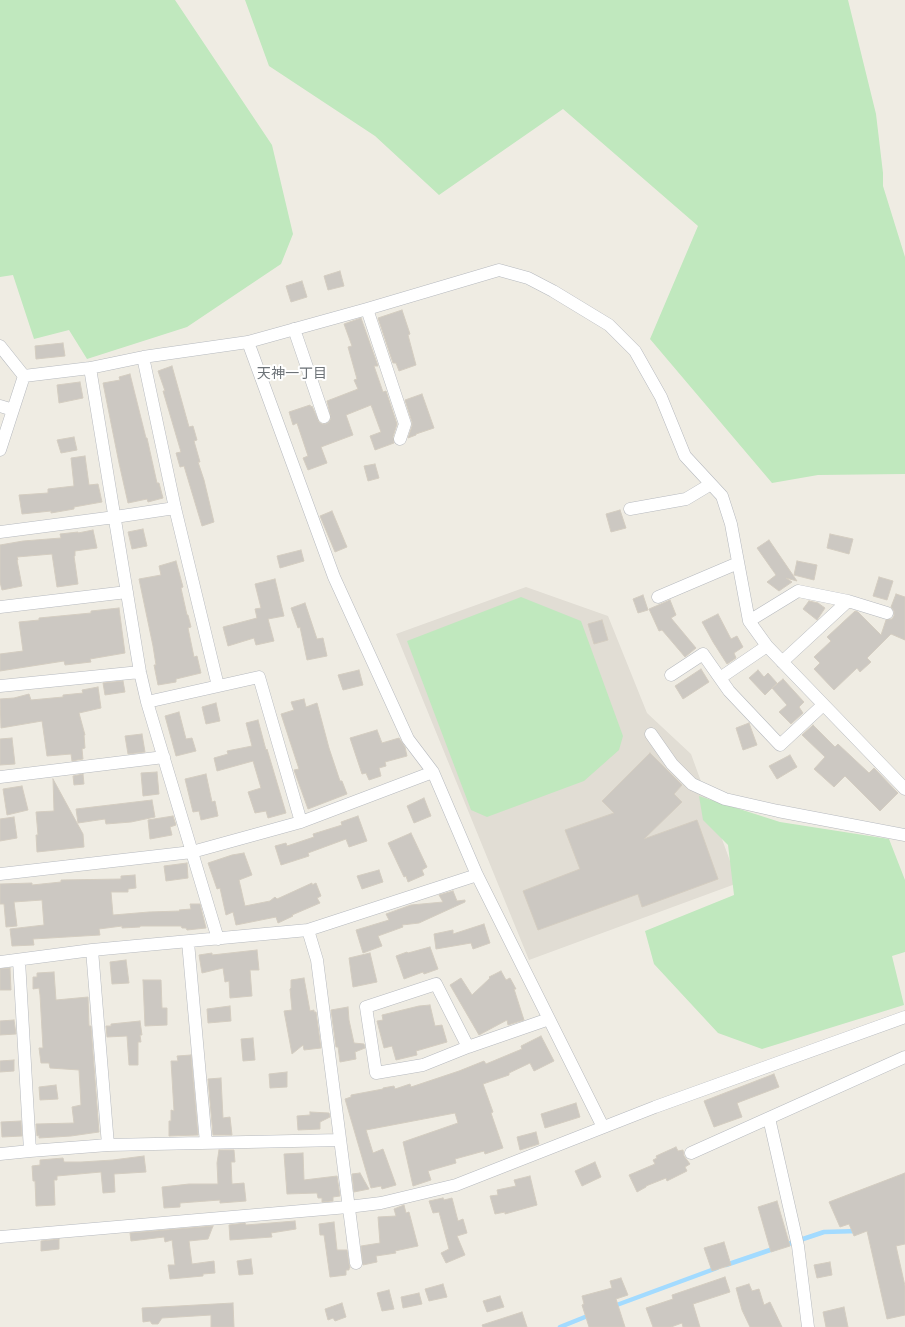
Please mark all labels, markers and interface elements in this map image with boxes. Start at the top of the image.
district label: 天神一丁目 [257,366,327,382]

